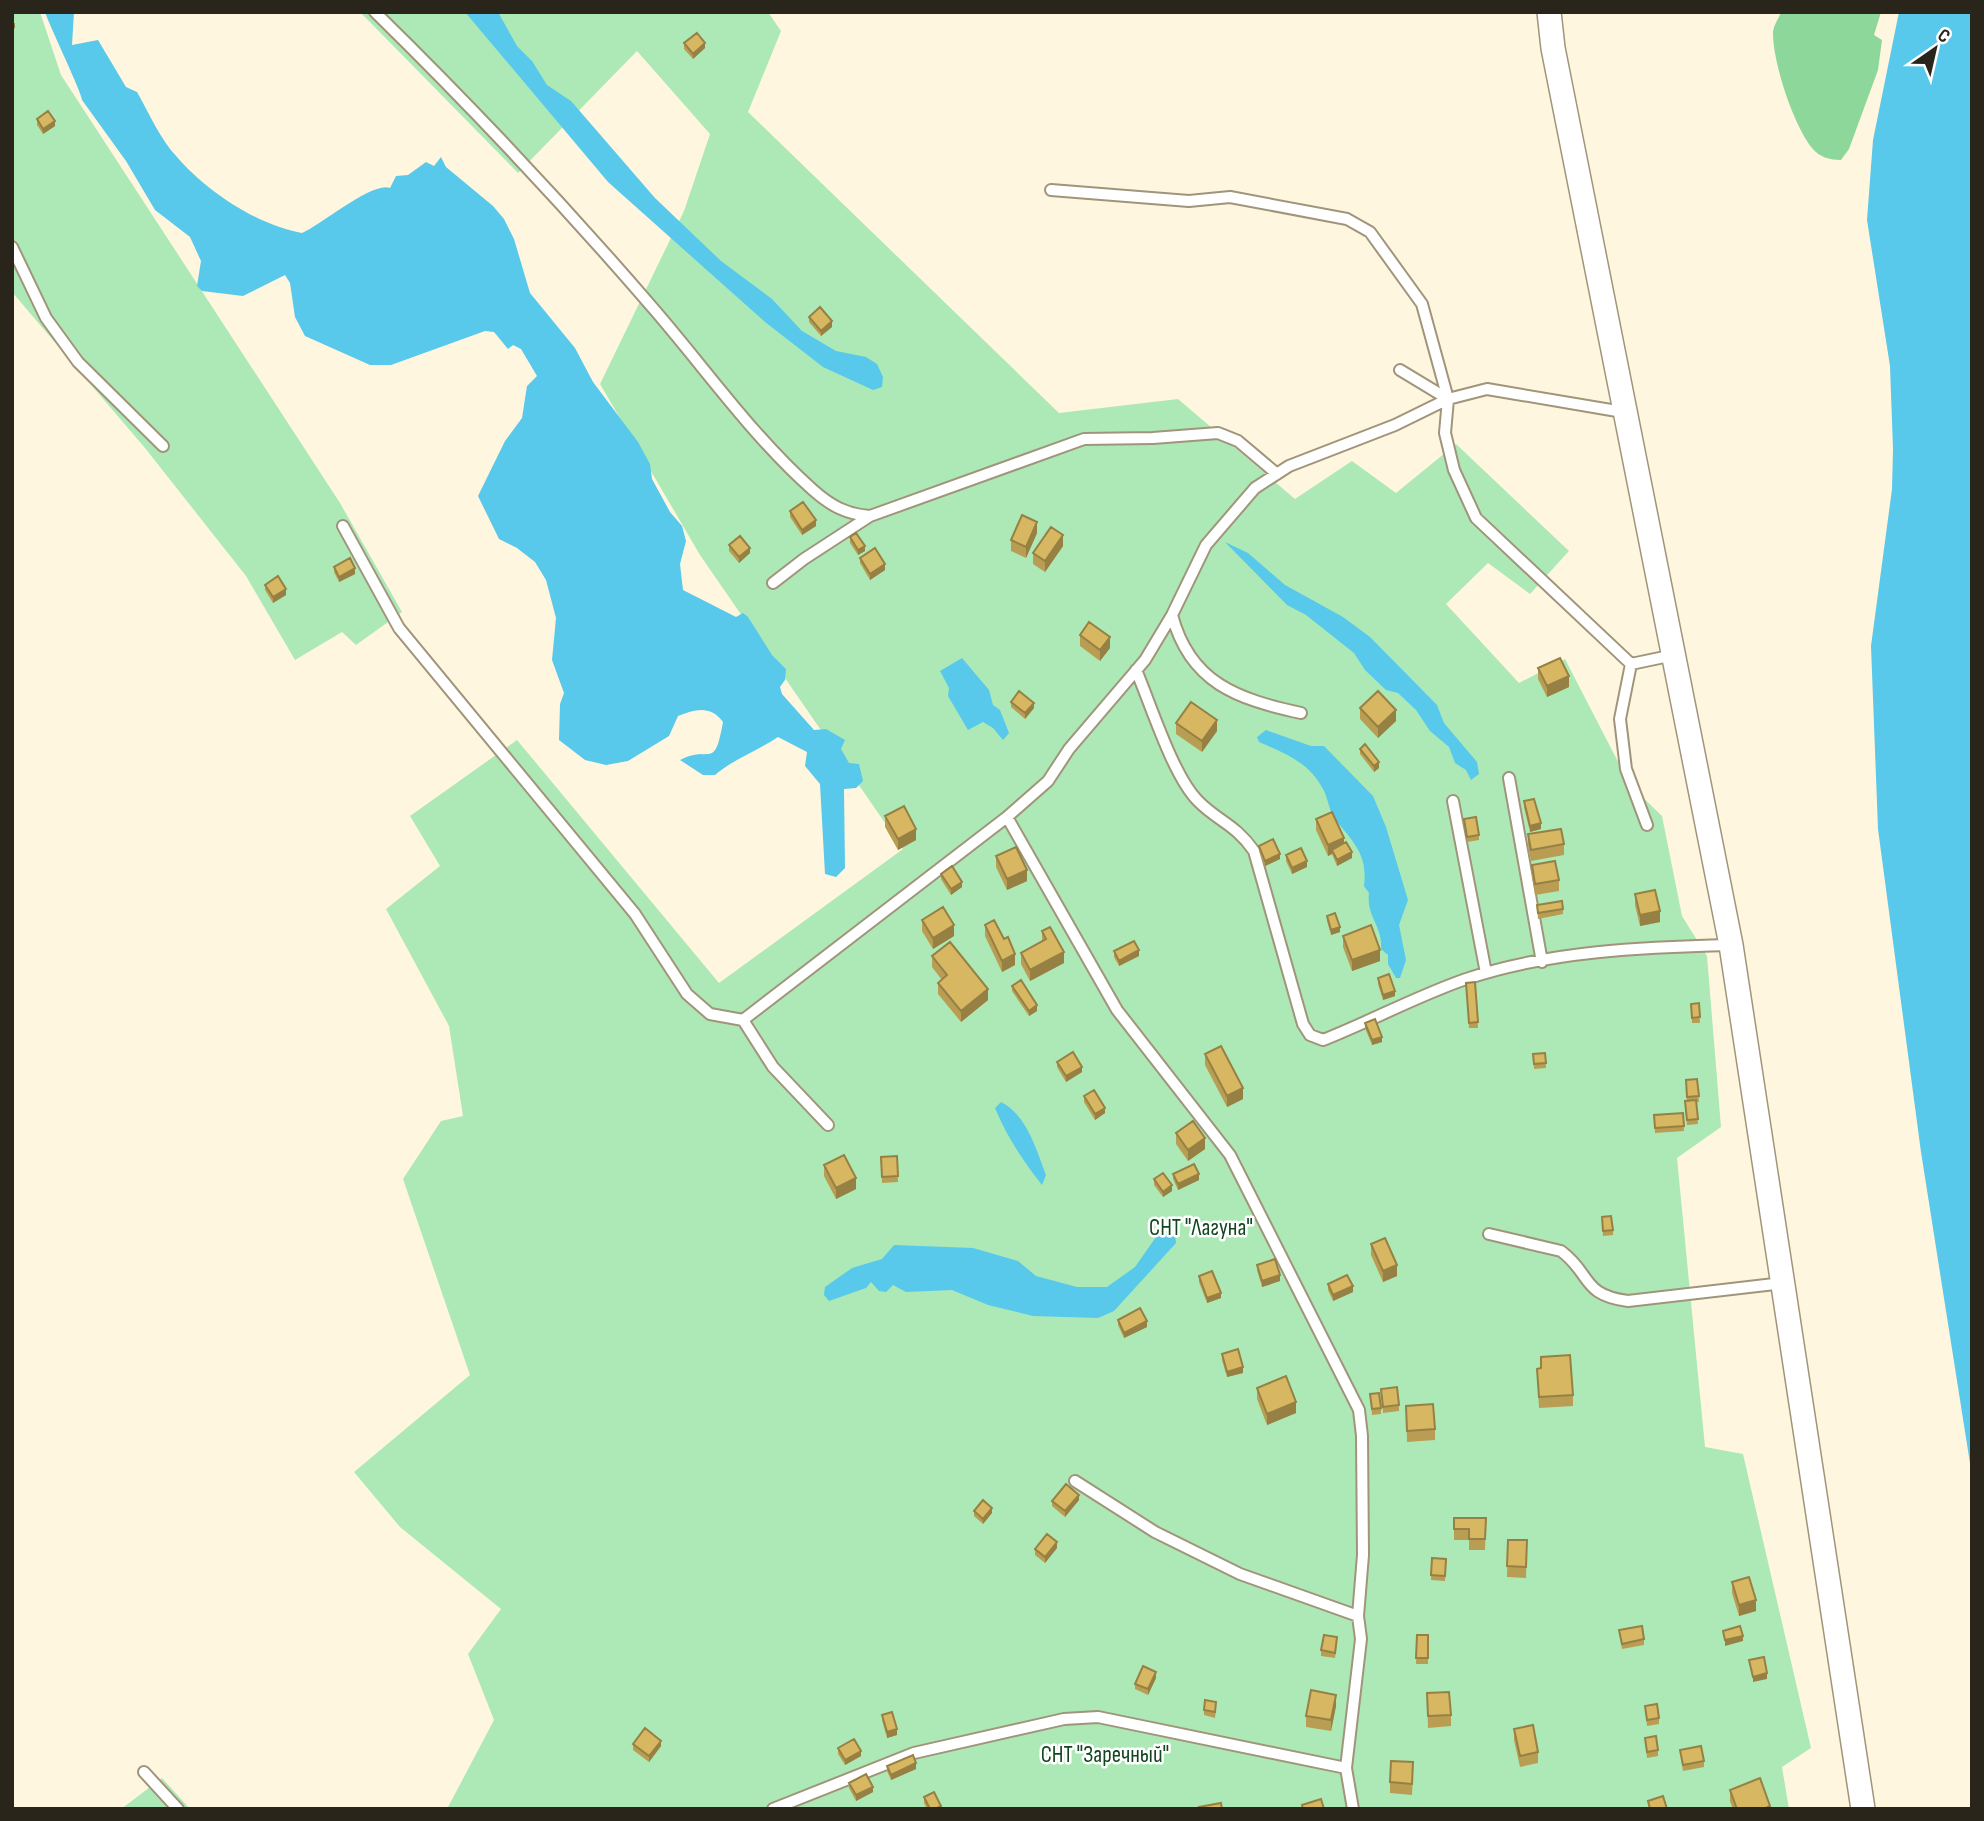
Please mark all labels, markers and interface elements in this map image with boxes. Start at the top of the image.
north arrow [1900,14,1970,84]
text: С [1933,24,1954,49]
park label: СНТ "Лагуна" [1149,1214,1253,1242]
park label: СНТ "Заречный" [1041,1741,1169,1769]

